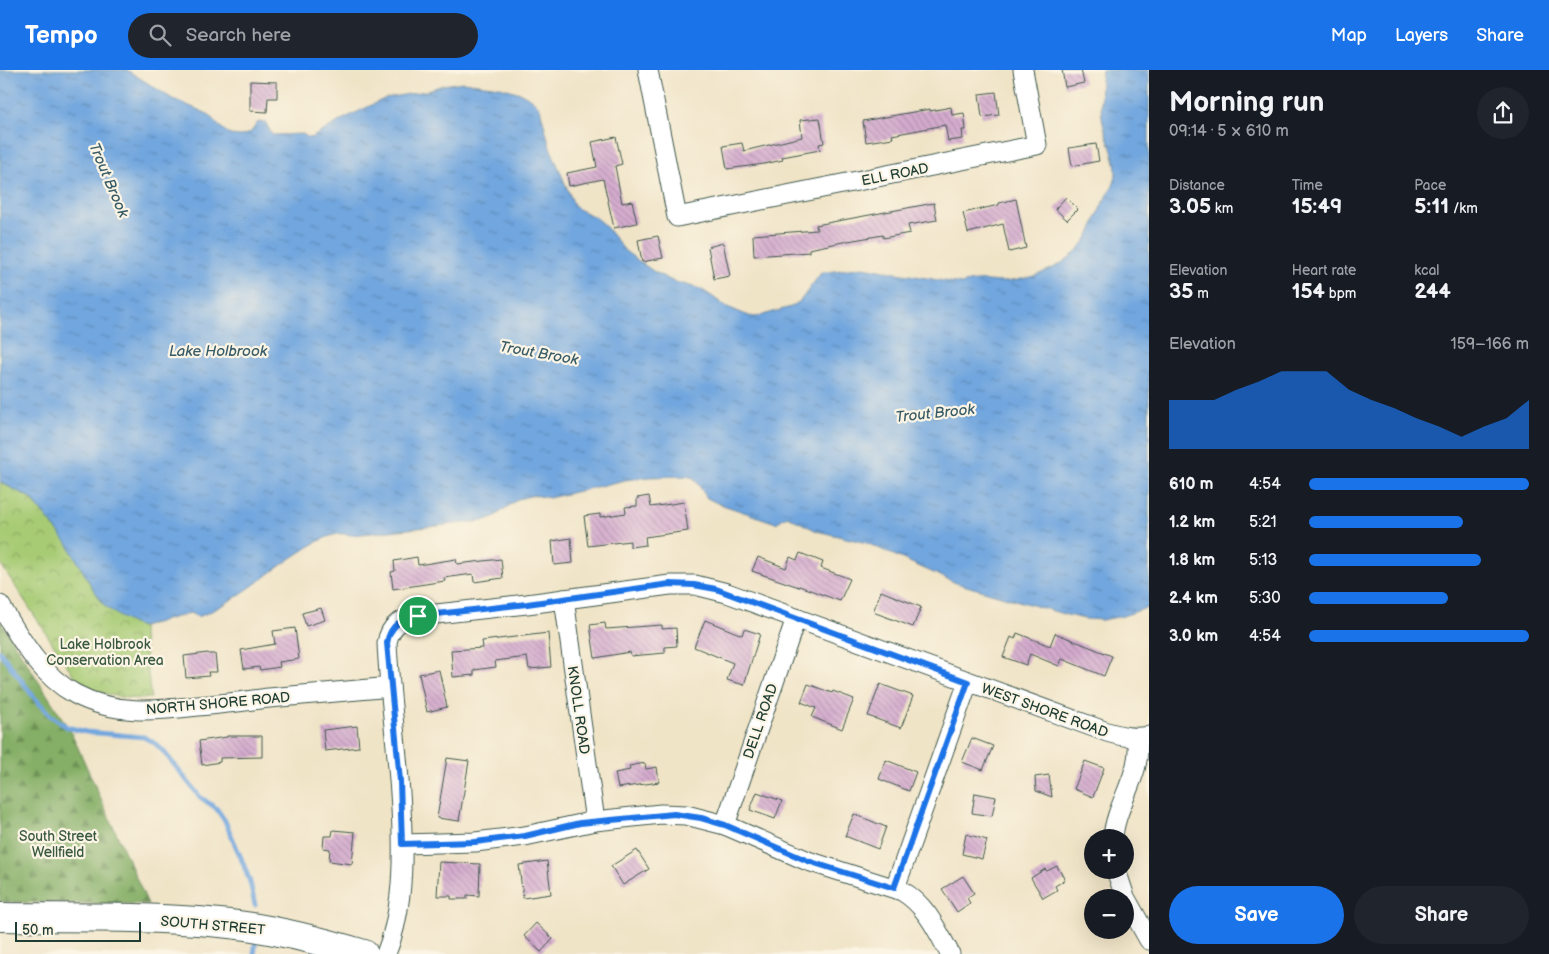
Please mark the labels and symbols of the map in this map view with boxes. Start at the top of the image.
water label: Trout Brook [84,140,133,221]
street label: ELL ROAD [860,160,930,189]
water label: Trout Brook [498,337,580,370]
water label: Lake Holbrook [169,342,268,361]
water label: Trout Brook [895,400,976,427]
pin [397,595,439,637]
park label: Lake Holbrook Conservation Area [46,636,164,669]
street label: KNOLL ROAD [564,665,593,755]
street label: WEST SHORE ROAD [979,680,1110,741]
street label: DELL ROAD [740,681,781,761]
street label: NORTH SHORE ROAD [145,689,291,718]
park label: South Street Wellfield [19,828,98,861]
street label: SOUTH STREET [160,912,267,939]
scale bar [15,919,141,942]

